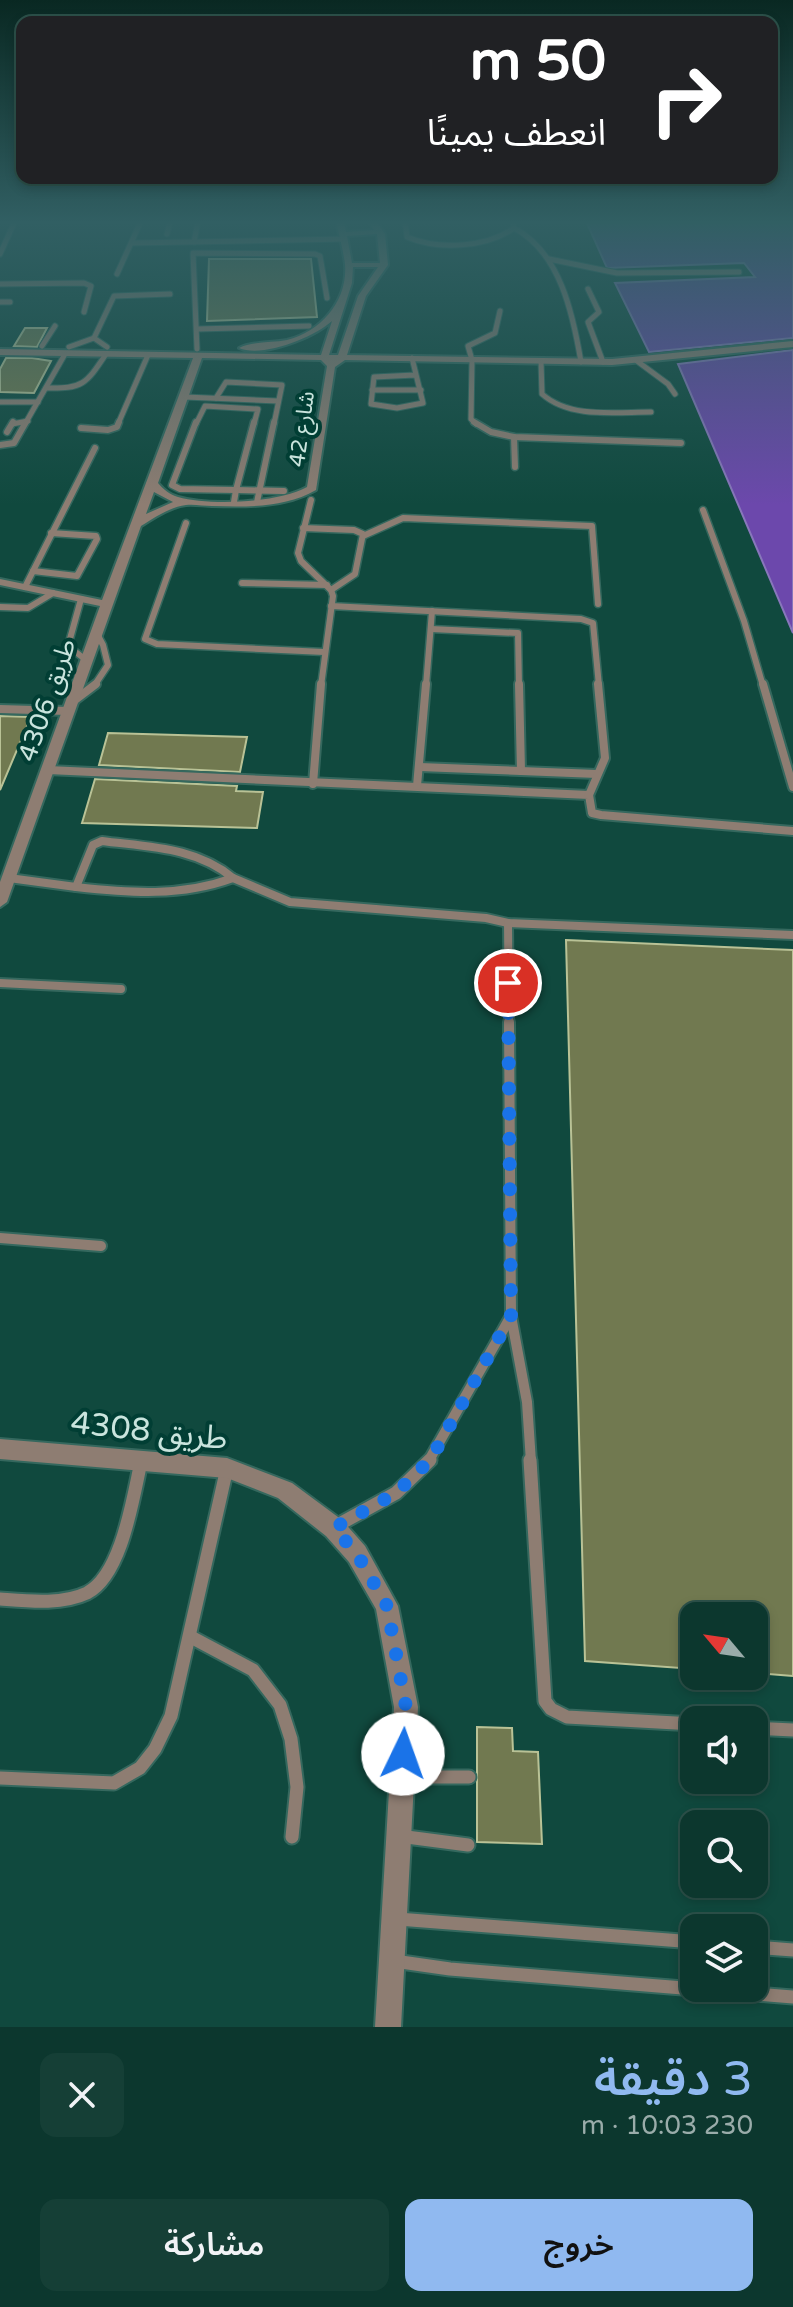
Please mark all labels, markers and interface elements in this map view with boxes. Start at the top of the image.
text: 50 m [470,28,606,95]
icon: right [634,48,738,152]
text: انعطف يمينًا [427,112,606,155]
street label: شارع 42 [284,389,323,469]
street label: طريق 4306 [12,634,82,766]
pin [474,949,542,1017]
icon: arrive [486,961,530,1005]
street label: طريق 4308 [69,1404,229,1458]
north arrow [680,1602,768,1690]
map controls [680,1602,768,2002]
button: sound [680,1706,768,1794]
position arrow [361,1712,445,1796]
button: search [680,1810,768,1898]
button: layers [680,1914,768,2002]
text: 3 دقيقة [594,2051,753,2109]
button: close [40,2053,124,2137]
text: 230 m · 10:03 [581,2110,753,2141]
button: مشاركة [40,2199,389,2291]
button: خروج [405,2199,753,2291]

